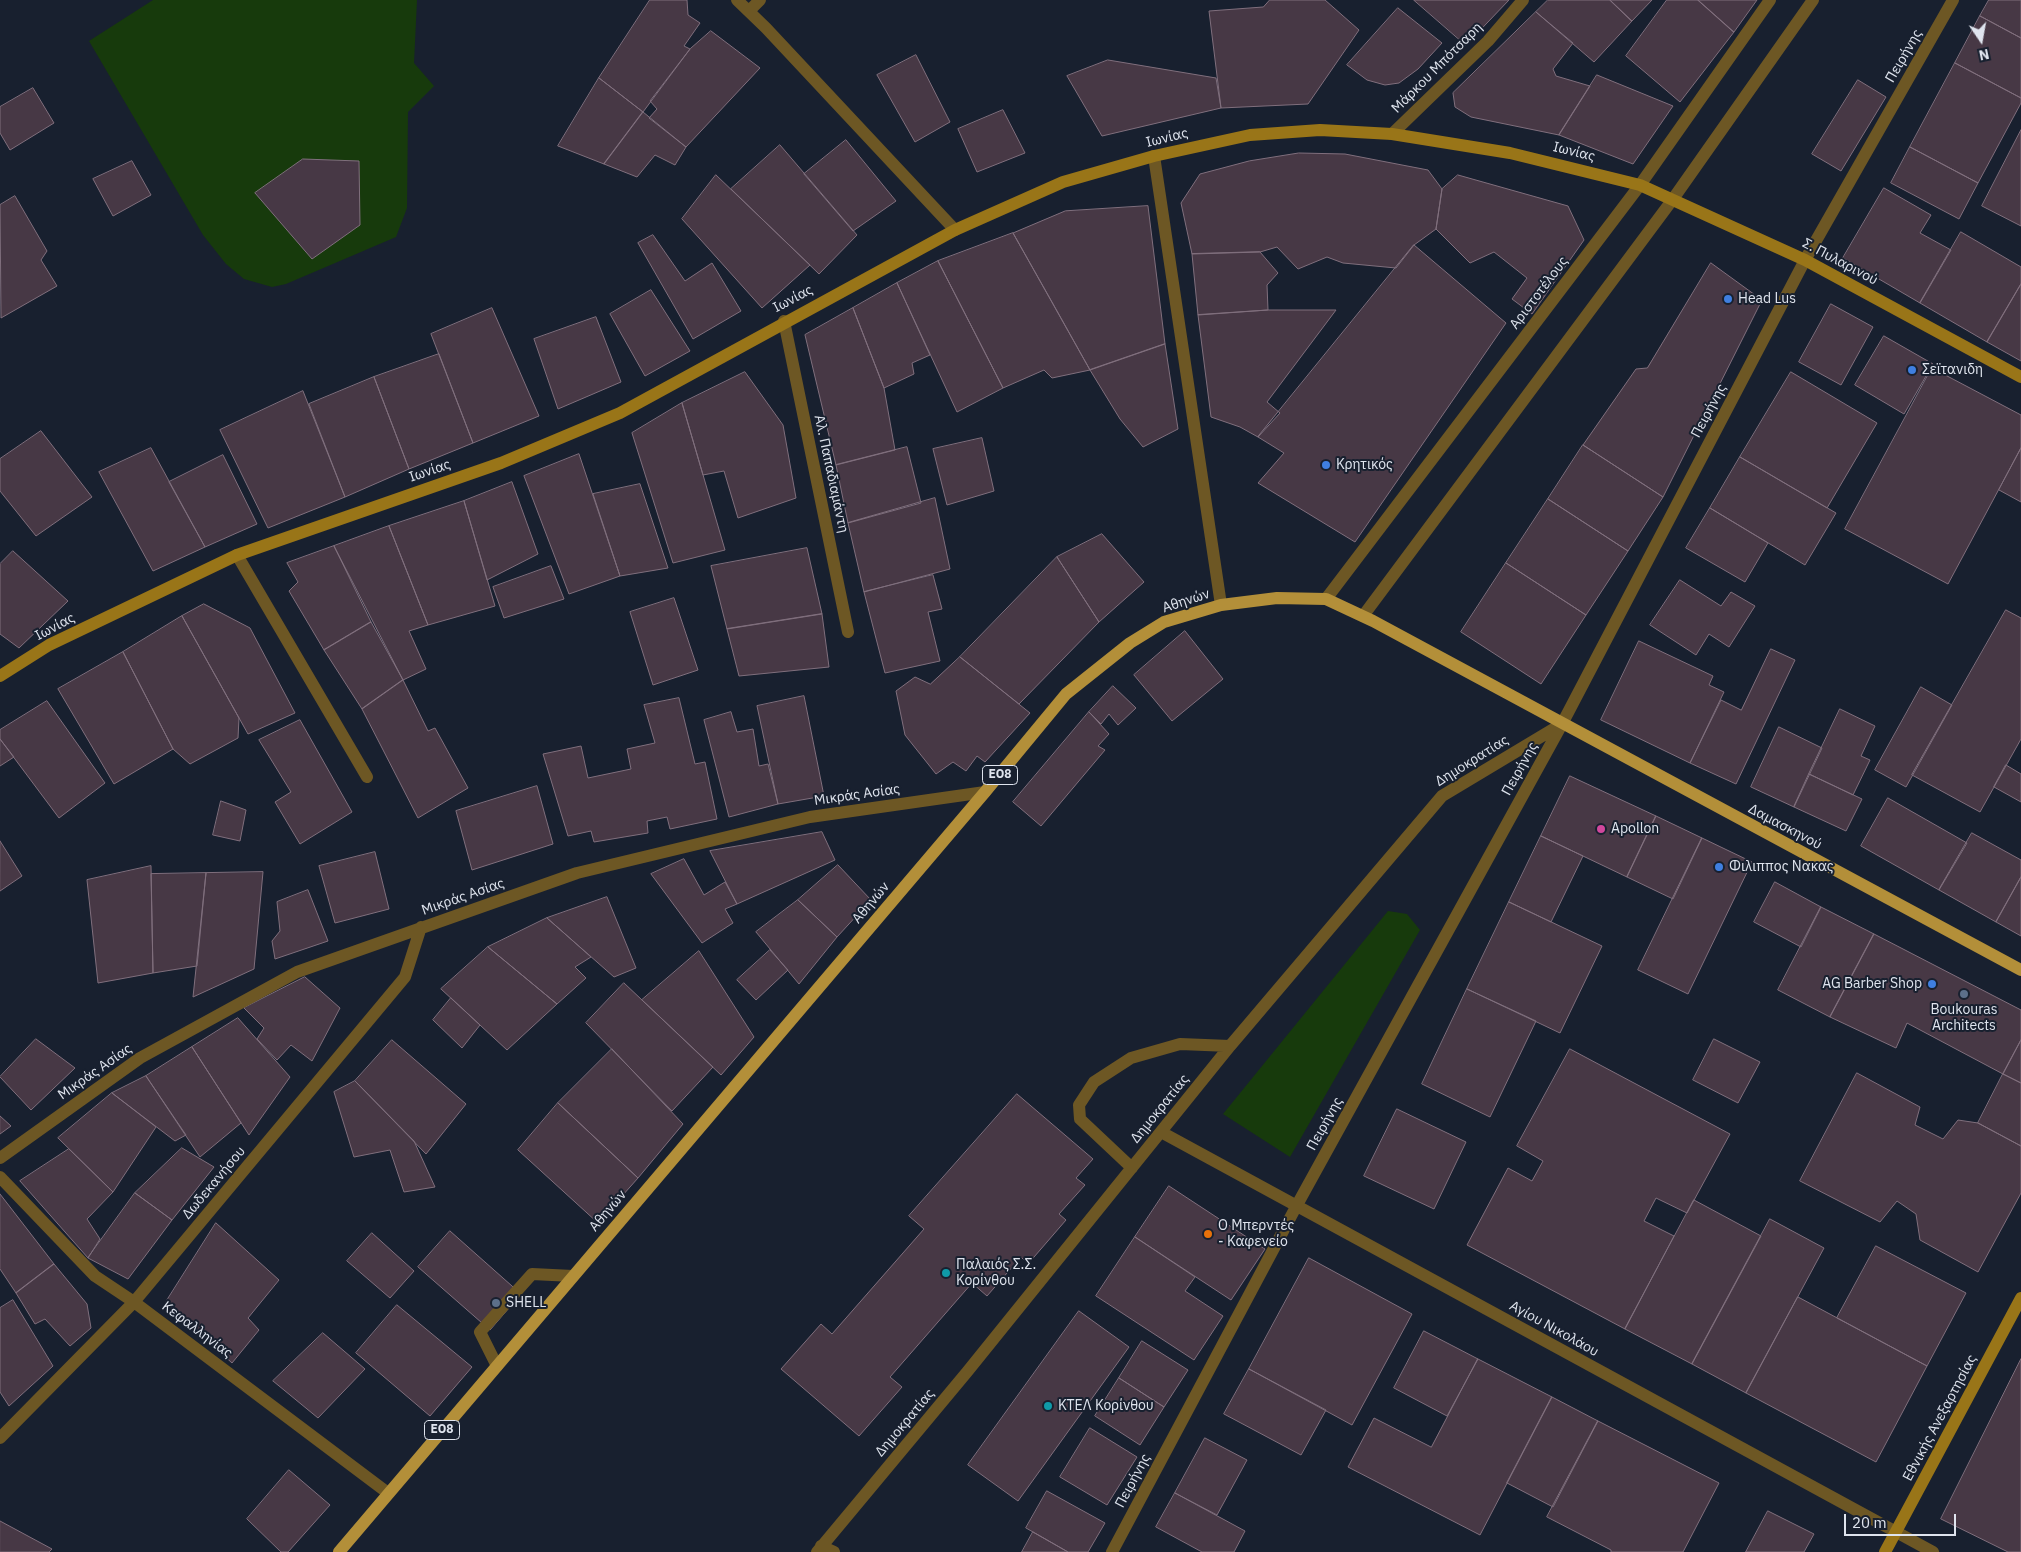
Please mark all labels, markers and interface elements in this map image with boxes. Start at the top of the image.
north arrow [1956,15,2006,65]
street label: Μάρκου Μπότσαρη [1388,19,1486,117]
street label: Πειρήνης [1882,26,1926,86]
text: N [1977,45,1991,65]
street label: Ιωνίας [1144,125,1190,151]
street label: Ιωνίας [1551,139,1597,165]
street label: Σ. Πυλαρινού [1799,235,1881,289]
street label: Αριστοτέλους [1506,253,1572,333]
street label: Ιωνίας [770,282,816,316]
place label: Head Lus [1738,291,1796,307]
marker: Head Lus [1722,293,1734,305]
place label: Σεϊτανιδη [1922,362,1983,378]
marker: Σεϊτανιδη [1906,364,1918,376]
street label: Πειρήνης [1688,381,1730,441]
street label: Αλ. Παπαδιαμάντη [810,413,852,535]
street label: Ιωνίας [407,456,453,486]
place label: Κρητικός [1336,457,1393,473]
marker: Κρητικός [1320,459,1332,471]
street label: Αθηνών [1160,585,1212,617]
street label: Ιωνίας [32,610,78,644]
street label: Δημοκρατίας [1432,732,1512,790]
street label: Πειρήνης [1498,739,1542,799]
road number: ΕΟ8 [982,766,1018,784]
street label: Μικράς Ασίας [813,781,901,809]
street label: Δαμασκηνού [1745,801,1825,853]
place label: Apollon [1611,821,1659,837]
marker: Apollon [1595,823,1607,835]
place label: Φιλιππος Νακας [1729,859,1833,875]
marker: Φιλιππος Νακας [1713,861,1725,873]
street label: Μικράς Ασίας [419,875,507,919]
street label: Αθηνών [849,879,893,927]
place label: AG Barber Shop [1822,976,1922,992]
marker: AG Barber Shop [1926,978,1938,990]
marker: Boukouras Architects [1958,988,1970,1000]
place label: Boukouras Architects [1930,1002,1998,1034]
street label: Μικράς Ασίας [55,1040,135,1104]
street label: Δημοκρατίας [1127,1071,1193,1147]
street label: Πειρήνης [1303,1094,1347,1154]
street label: Δωδεκανήσου [179,1143,249,1223]
street label: Αθηνών [586,1187,630,1235]
place label: Ο Μπερντές - Καφενείο [1218,1218,1294,1250]
marker: Ο Μπερντές - Καφενείο [1202,1228,1214,1240]
place label: Παλαιός Σ.Σ. Κορίνθου [956,1257,1036,1290]
marker: Παλαιός Σ.Σ. Κορίνθου [940,1267,952,1279]
place label: SHELL [506,1295,546,1311]
marker: SHELL [490,1297,502,1309]
street label: Κεφαλληνίας [158,1298,236,1362]
street label: Αγίου Νικολάου [1506,1298,1602,1360]
street label: Εθνικής Ανεξαρτησίας [1900,1352,1980,1484]
street label: Δημοκρατίας [872,1386,938,1460]
place label: ΚΤΕΛ Κορίνθου [1058,1398,1154,1414]
marker: ΚΤΕΛ Κορίνθου [1042,1400,1054,1412]
road number: ΕΟ8 [424,1420,460,1440]
street label: Πειρήνης [1112,1451,1154,1511]
scale bar [1846,1504,1958,1536]
text: 20 m [1852,1513,1887,1532]

